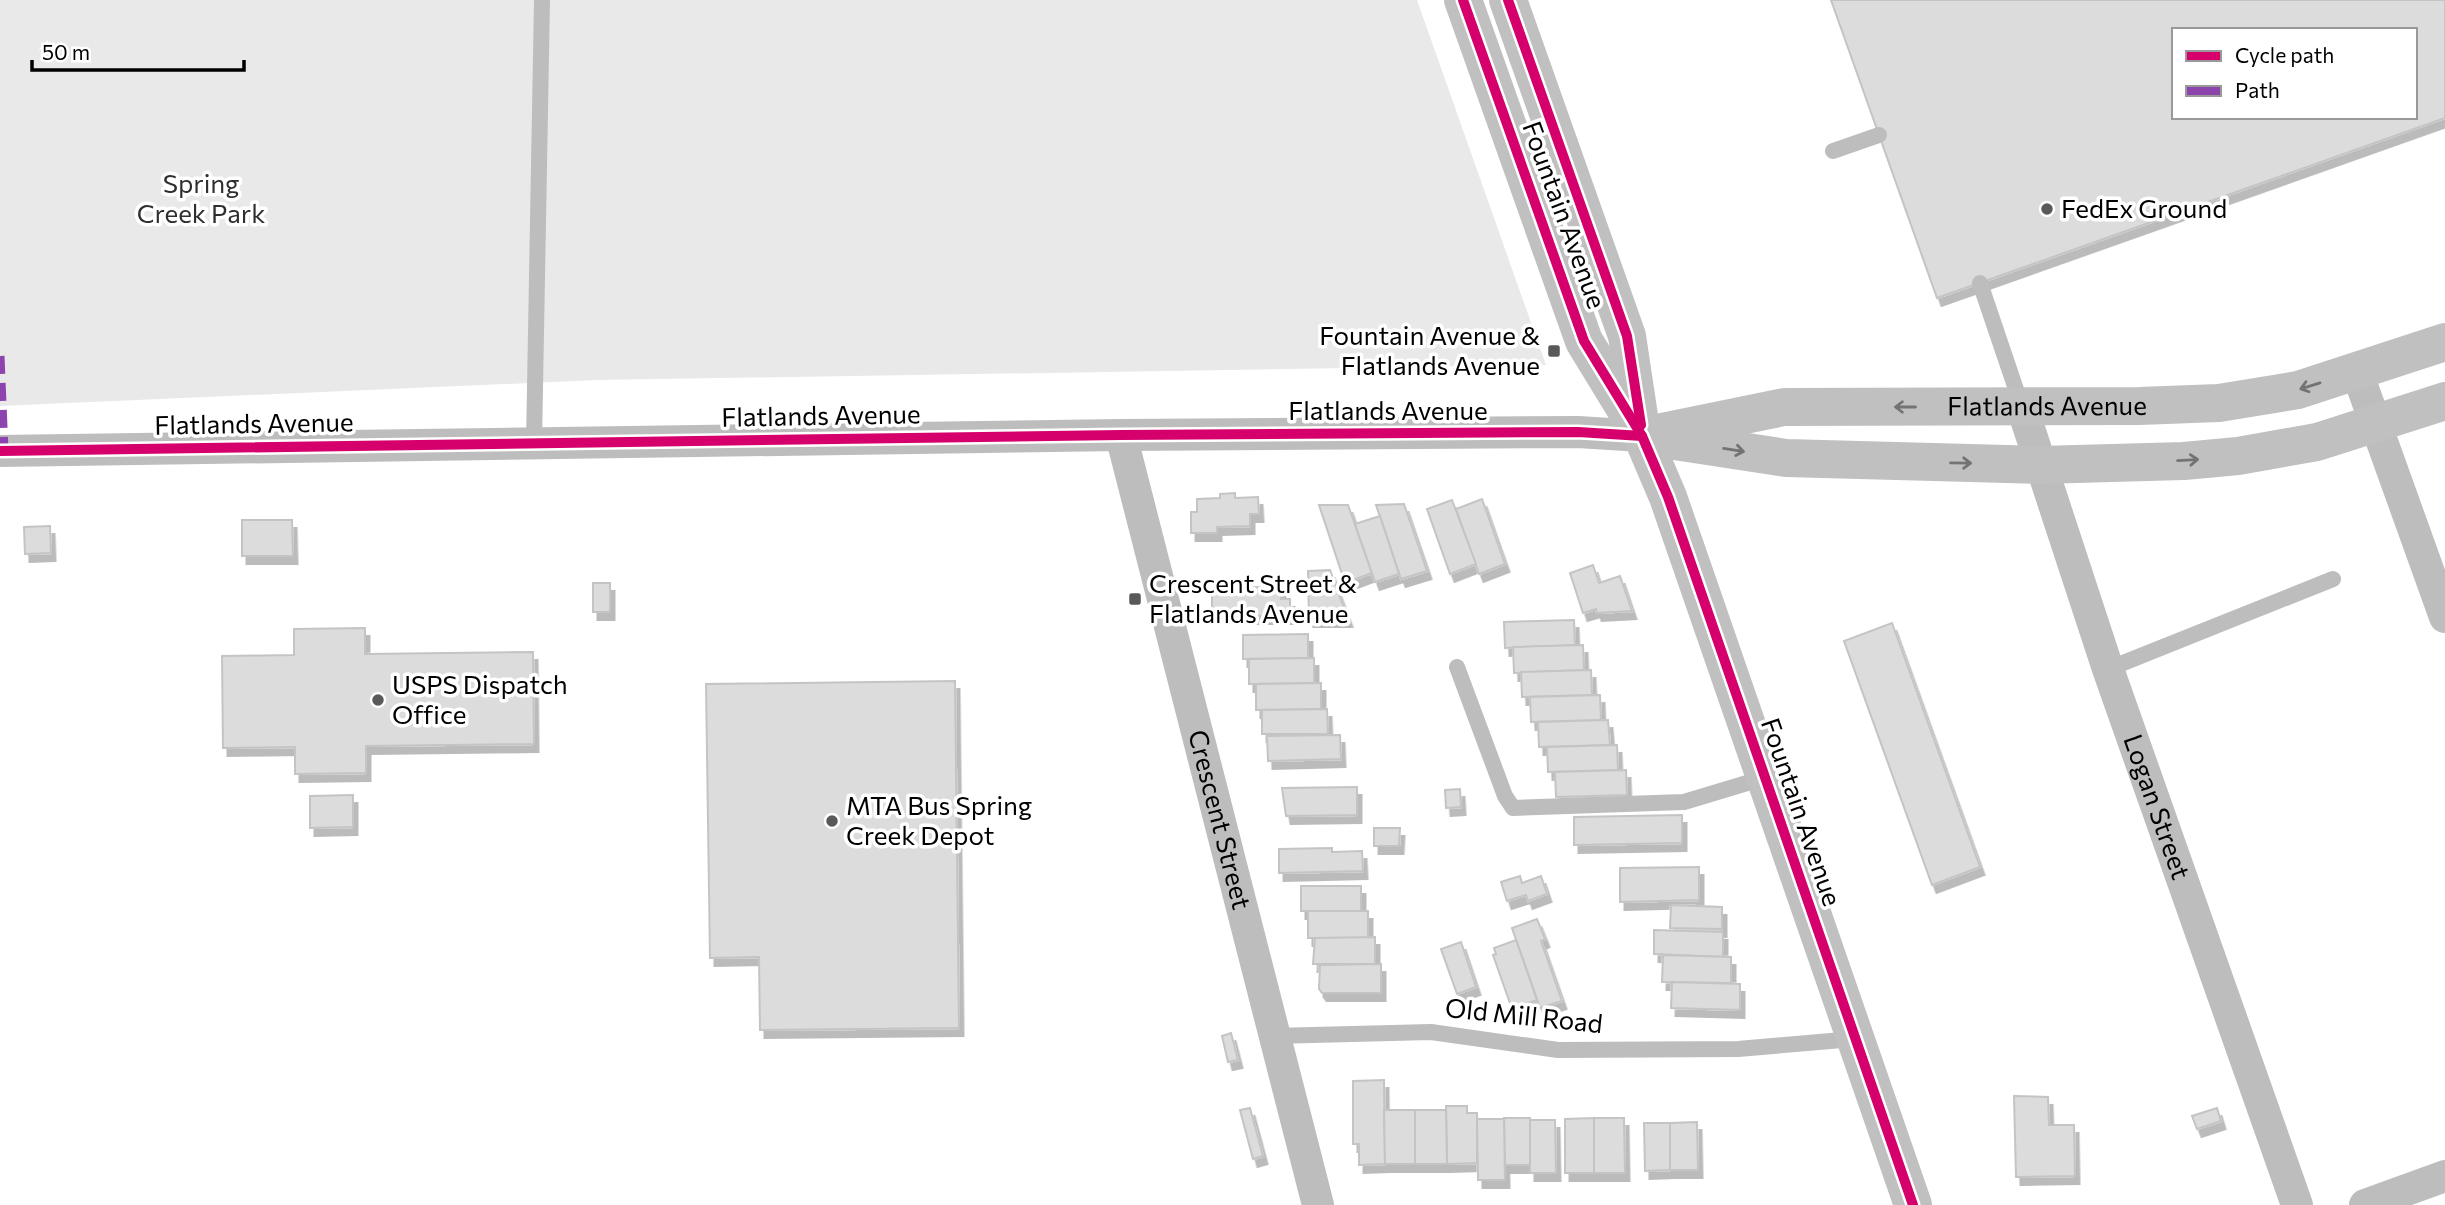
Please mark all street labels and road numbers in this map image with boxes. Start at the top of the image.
street label: Fountain Avenue [1517,117,1614,312]
street label: Flatlands Avenue [1947,389,2147,421]
street label: Flatlands Avenue [1288,394,1488,425]
street label: Flatlands Avenue [721,397,921,432]
street label: Flatlands Avenue [154,405,354,440]
street label: Fountain Avenue [1756,713,1849,910]
street label: Crescent Street [1183,726,1259,912]
street label: Logan Street [2118,730,2198,883]
street label: Old Mill Road [1444,991,1605,1038]

